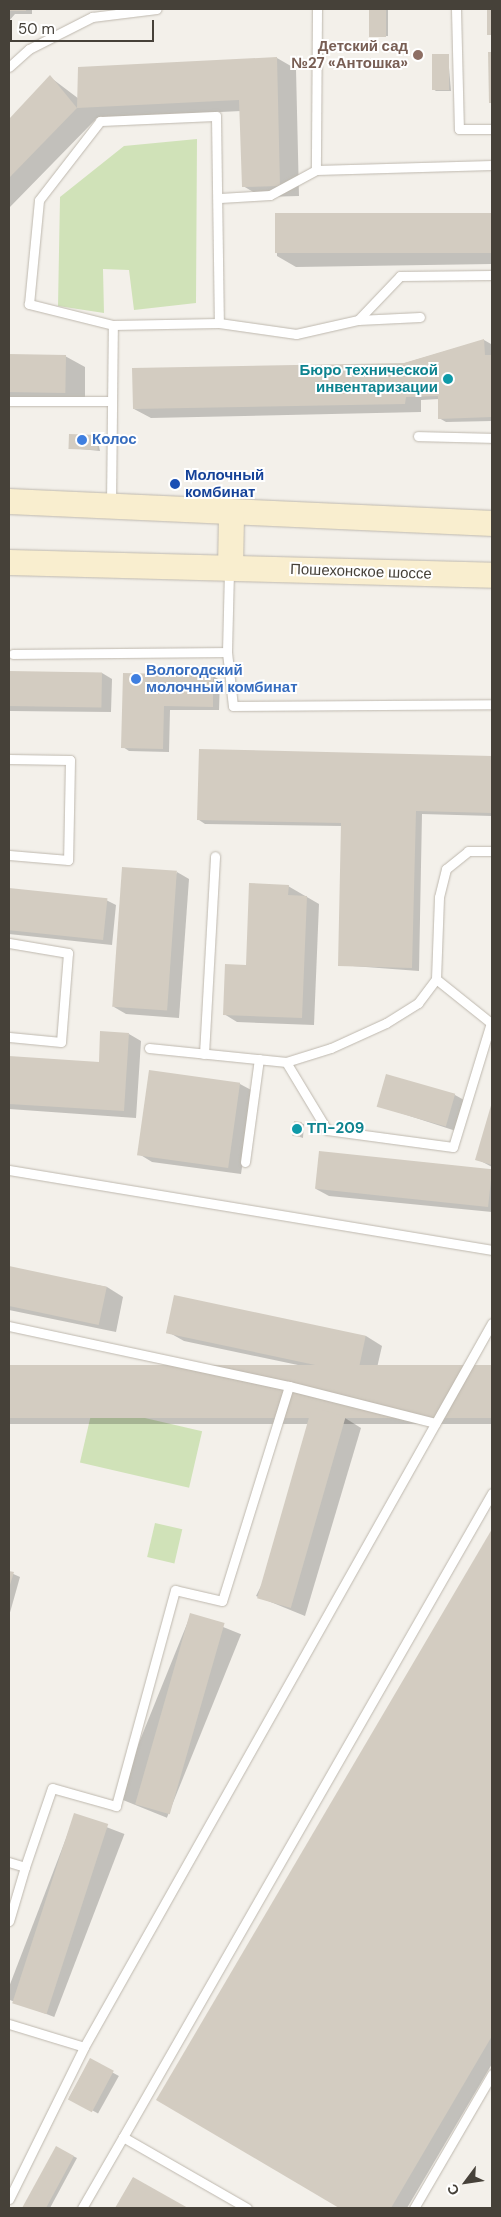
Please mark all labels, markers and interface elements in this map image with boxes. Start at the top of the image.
scale bar [12,10,156,42]
text: 50 m [18,19,55,39]
place label: Детский сад №27 «Антошка» [291,37,408,72]
marker: Детский сад №27 «Антошка» [412,49,424,61]
place label: Бюро технической инвентаризации [300,361,438,396]
marker: Бюро технической инвентаризации [442,373,454,385]
place label: Колос [92,431,137,449]
marker: Колос [76,434,88,446]
place label: Молочный комбинат [185,466,264,501]
marker: Молочный комбинат [169,478,181,490]
street label: Пошехонское шоссе [290,561,432,583]
place label: Вологодский молочный комбинат [146,661,298,696]
marker: Вологодский молочный комбинат [130,673,142,685]
place label: ТП-209 [307,1120,364,1138]
marker: ТП-209 [291,1123,303,1135]
north arrow [441,2157,491,2207]
text: С [443,2181,463,2199]

